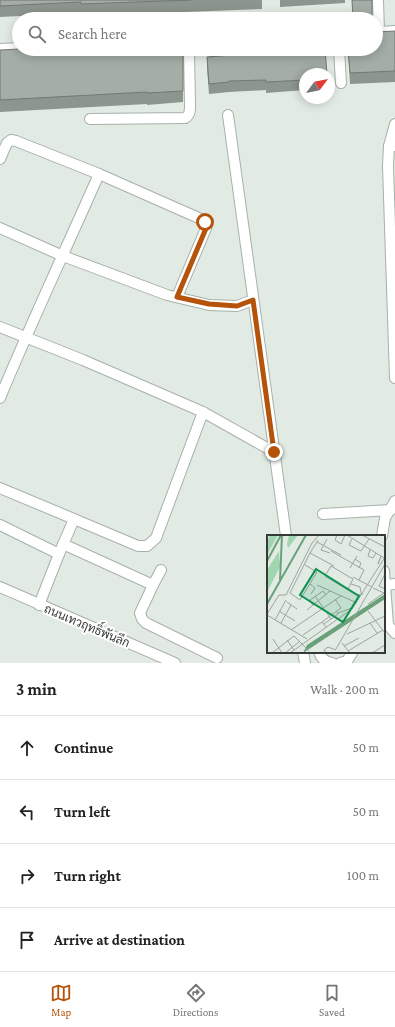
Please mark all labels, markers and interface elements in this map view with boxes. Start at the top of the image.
search box [12,12,383,56]
icon: search [26,23,48,45]
text: Search here [58,26,127,42]
north arrow [299,68,335,104]
route start [196,213,214,231]
route end [265,443,283,461]
inset map [267,535,385,653]
street label: ถนนเทวฤทธิ์พันลึก [42,598,134,650]
text: 3 min [16,680,57,699]
text: Walk · 200 m [310,682,379,697]
icon: ahead [16,737,38,759]
text: Continue [54,740,113,756]
text: 50 m [353,740,379,755]
icon: left [16,801,38,823]
text: Turn left [54,804,110,820]
text: 50 m [353,804,379,819]
icon: right [16,865,38,887]
text: Turn right [54,868,121,884]
text: 100 m [347,868,379,883]
icon: arrive [16,929,38,951]
text: Arrive at destination [54,932,185,948]
tab: Map [50,982,72,1018]
tab: Directions [173,982,218,1018]
tab: Saved [319,982,345,1018]

